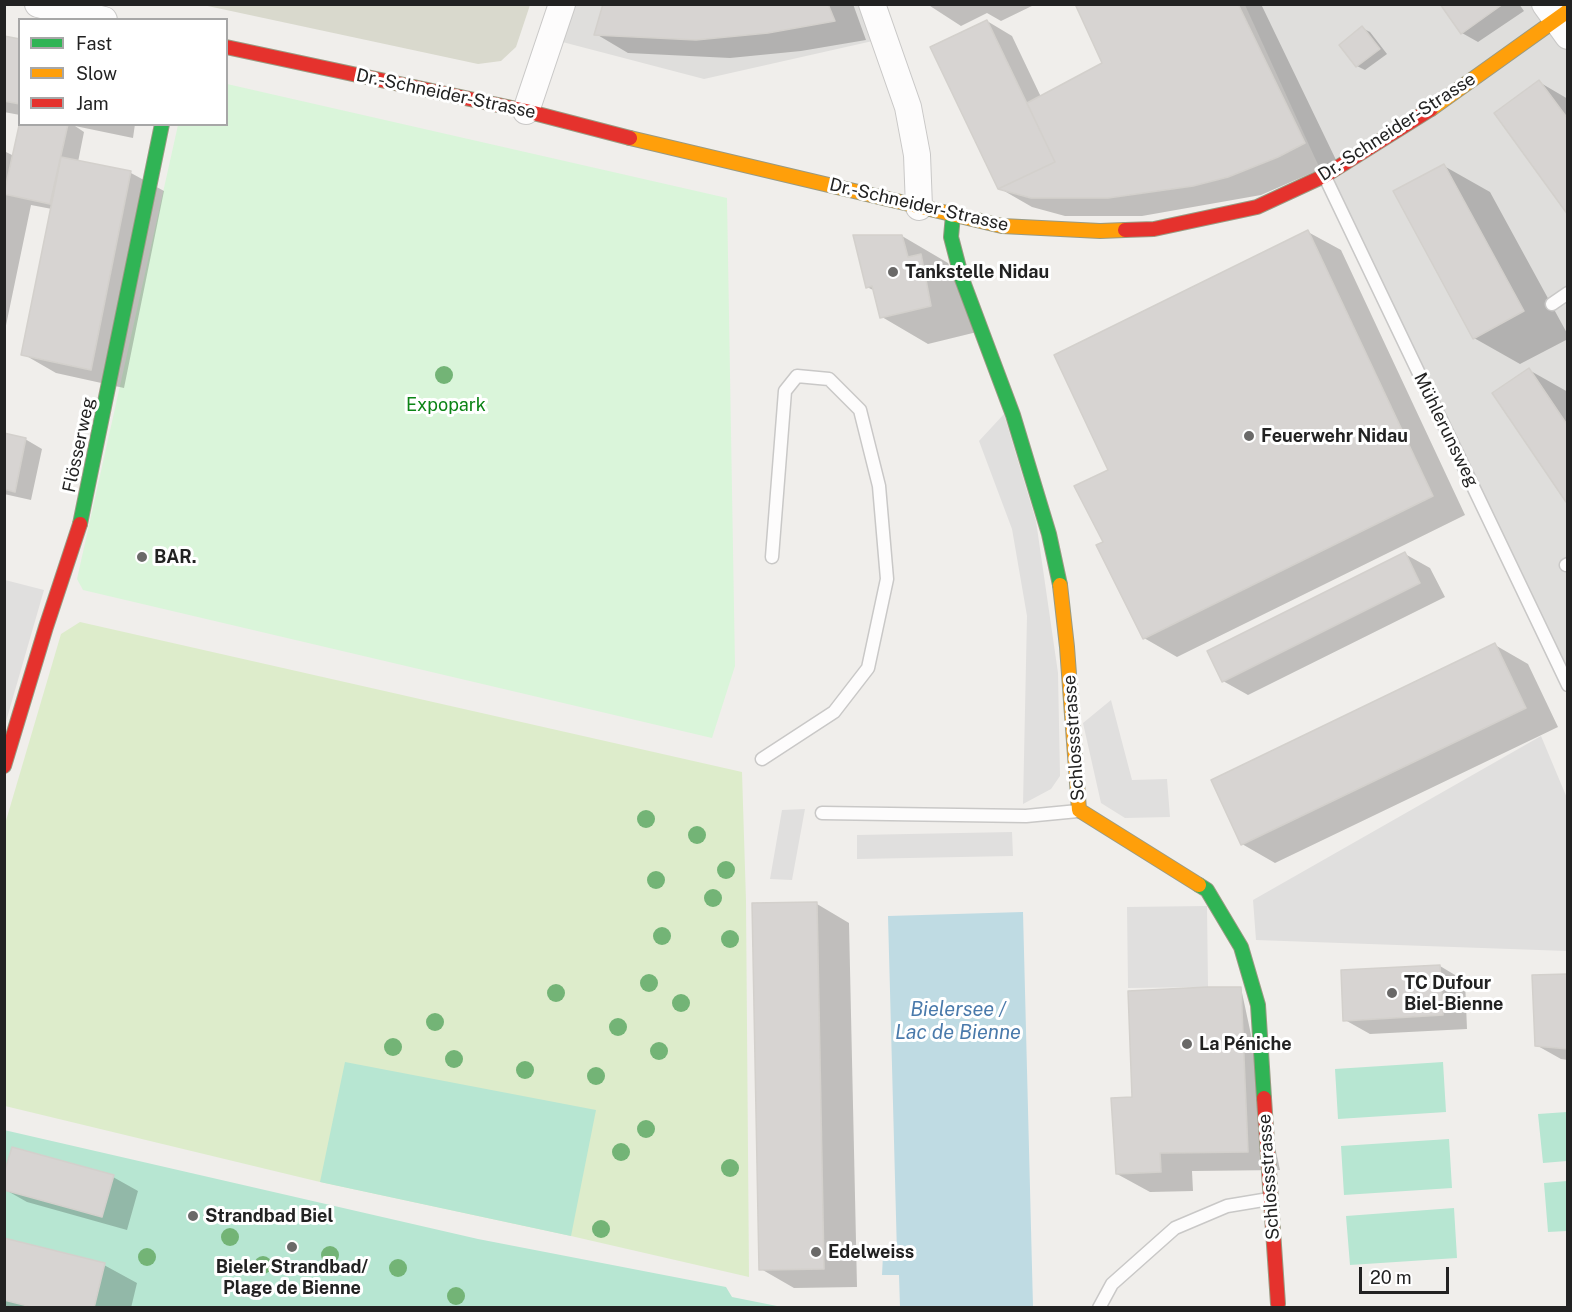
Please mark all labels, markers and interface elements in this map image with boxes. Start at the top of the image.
legend [18,18,228,126]
text: Fast [76,33,112,54]
text: Slow [76,63,117,84]
street label: Dr.-Schneider-Strasse [354,64,538,124]
street label: Dr.-Schneider-Strasse [1314,68,1480,186]
text: Jam [76,93,109,114]
street label: Dr.-Schneider-Strasse [827,174,1011,236]
place label: Tankstelle Nidau [905,261,1049,283]
marker: Tankstelle Nidau [886,265,900,279]
street label: Mühlerunsweg [1409,369,1483,491]
park label: Expopark [406,394,486,416]
street label: Flösserweg [58,395,100,495]
place label: Feuerwehr Nidau [1261,425,1408,447]
marker: Feuerwehr Nidau [1242,429,1256,443]
place label: BAR. [154,546,197,568]
marker: BAR. [135,550,149,564]
street label: Schlossstrasse [1059,674,1089,802]
place label: TC Dufour Biel-Bienne [1404,972,1503,1014]
marker: TC Dufour Biel-Bienne [1385,986,1399,1000]
water label: Bielersee / Lac de Bienne [895,998,1021,1045]
place label: La Péniche [1199,1033,1292,1055]
marker: La Péniche [1180,1037,1194,1051]
street label: Schlossstrasse [1254,1113,1284,1241]
place label: Strandbad Biel [205,1205,333,1227]
marker: Strandbad Biel [186,1209,200,1223]
marker: Bieler Strandbad/ Plage de Bienne [285,1240,299,1254]
place label: Edelweiss [828,1241,914,1263]
marker: Edelweiss [809,1245,823,1259]
scale bar [1362,1255,1452,1293]
place label: Bieler Strandbad/ Plage de Bienne [216,1256,368,1298]
text: 20 m [1370,1267,1412,1288]

